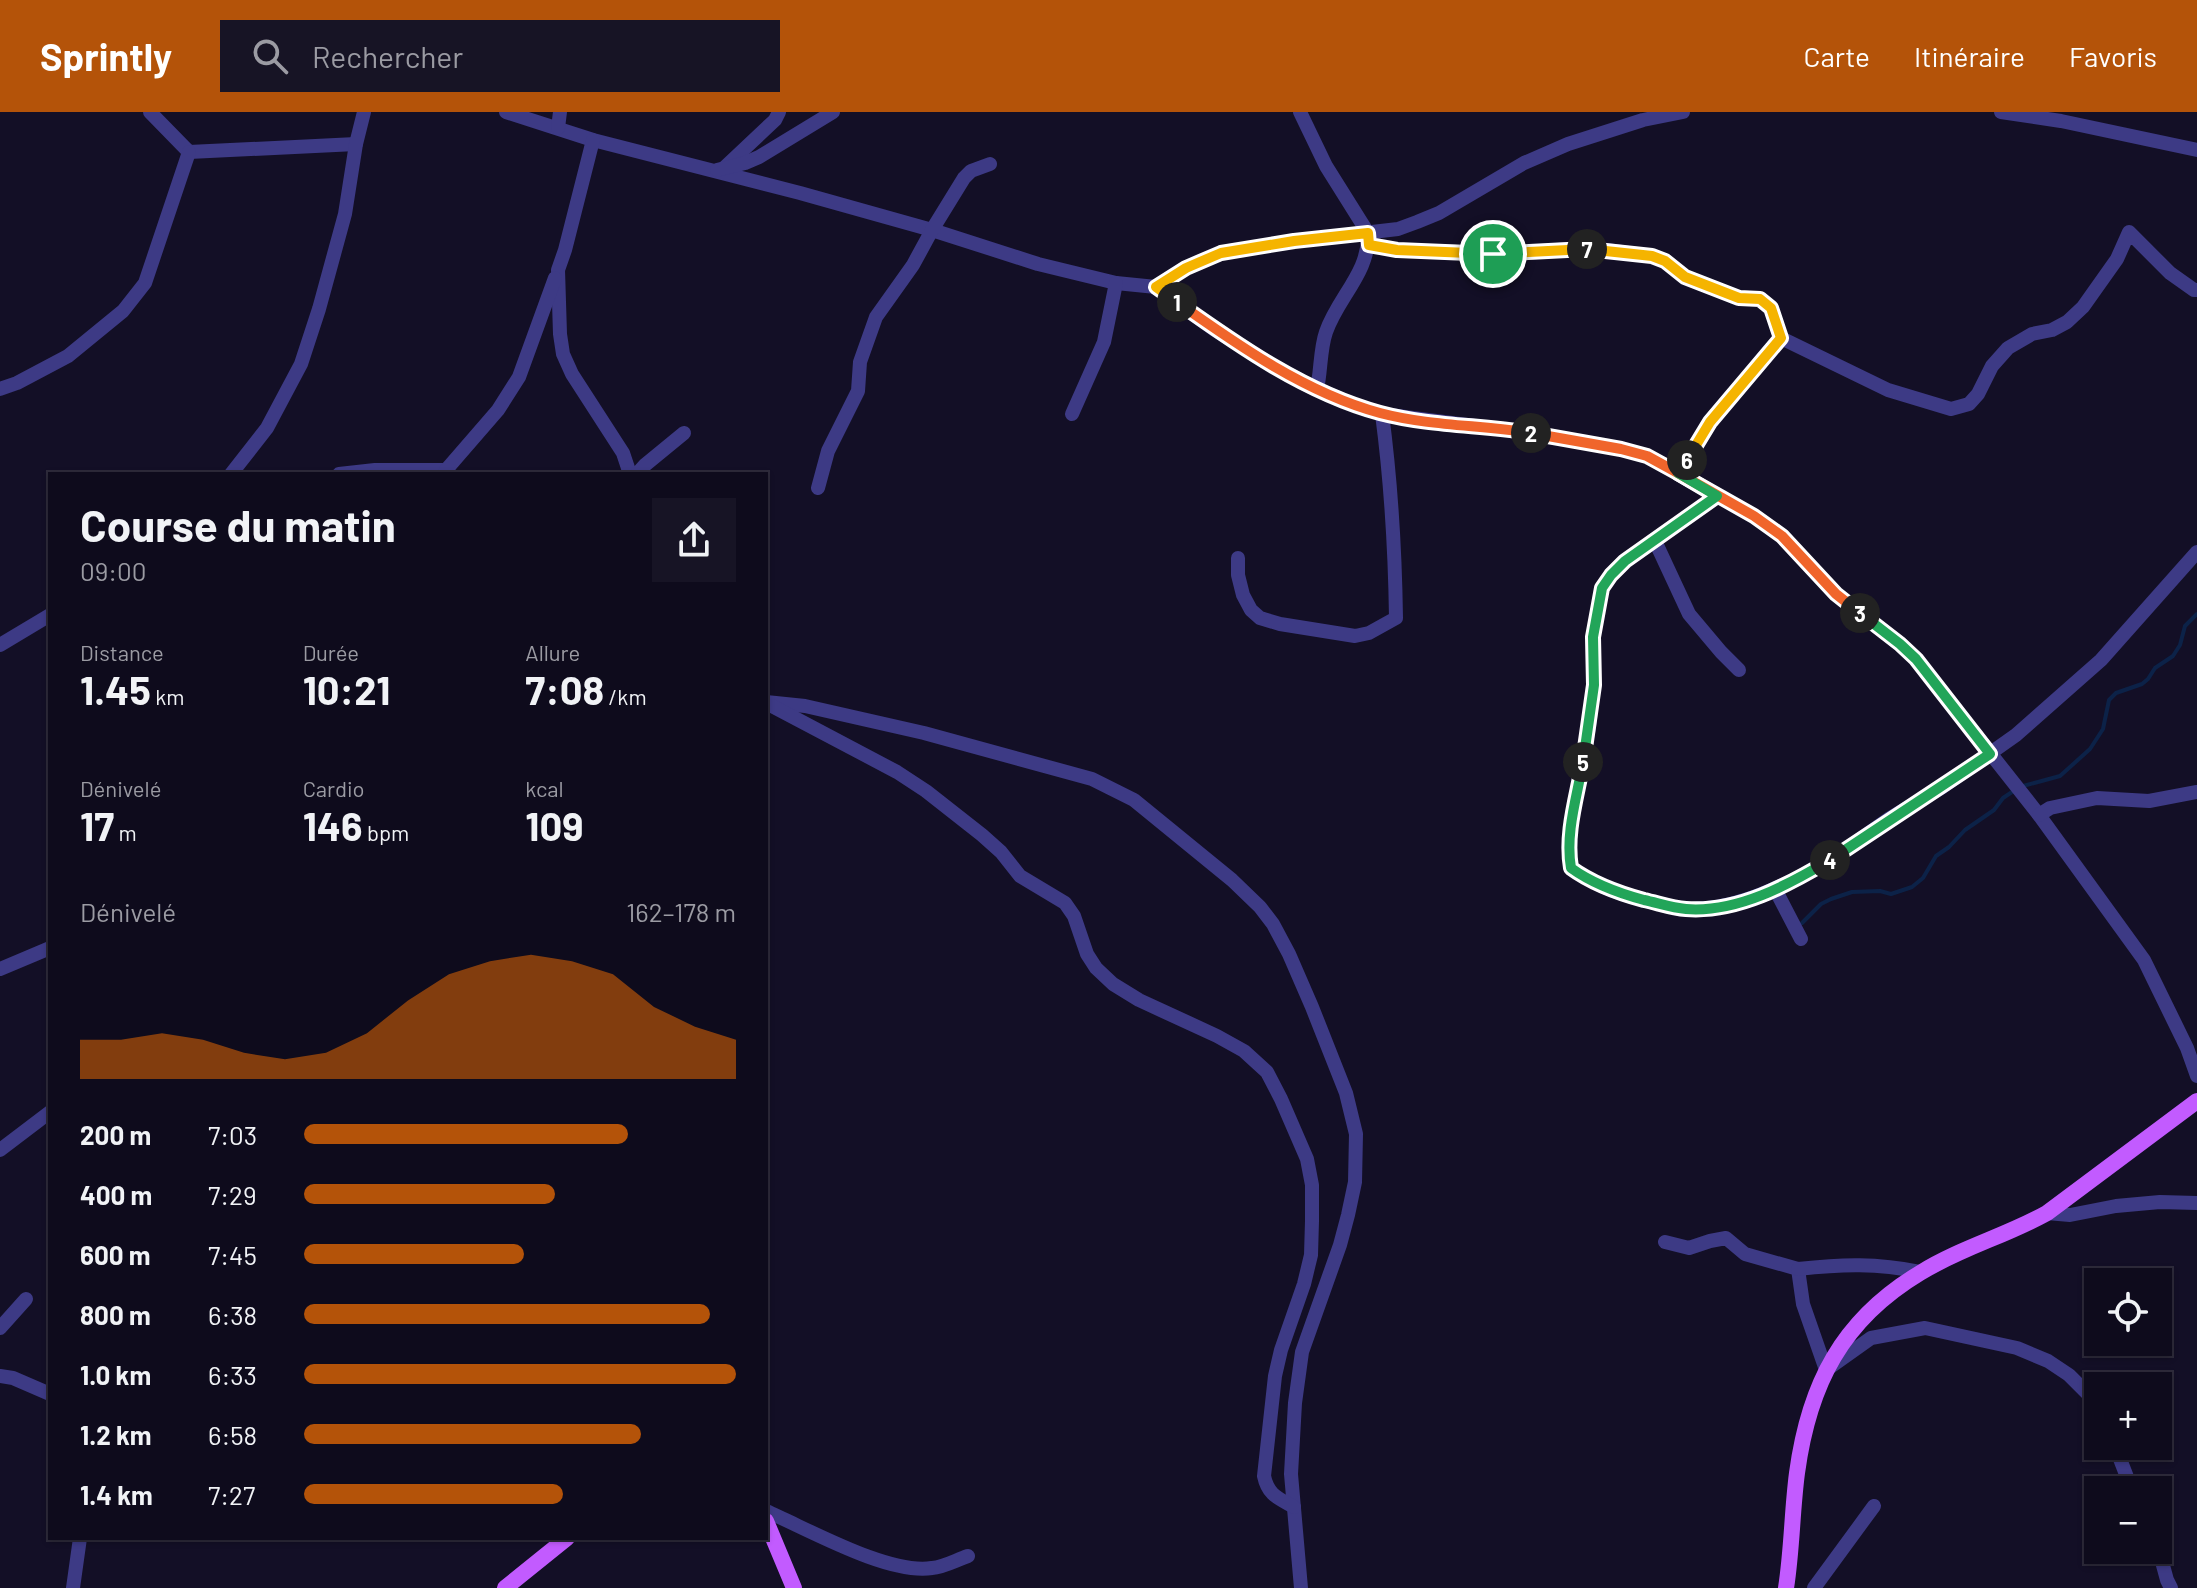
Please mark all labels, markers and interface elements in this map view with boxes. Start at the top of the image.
search box [220,20,780,92]
text: Sprintly [40,33,172,79]
icon: search [248,34,292,78]
text: Rechercher [312,38,463,74]
text: Carte [1804,39,1870,73]
text: Itinéraire [1914,39,2025,73]
text: Favoris [2069,39,2157,73]
pin [1459,220,1527,288]
pin: 7 [1567,229,1607,269]
icon: arrive [1471,232,1515,276]
text: 7 [1582,236,1592,262]
pin: 1 [1157,282,1197,322]
text: 1 [1173,289,1181,315]
pin: 2 [1511,413,1551,453]
text: 2 [1525,420,1537,446]
pin: 6 [1667,440,1707,480]
text: 6 [1681,447,1693,473]
text: Course du matin [80,498,396,551]
button: share [652,498,736,582]
text: 09:00 [80,555,146,586]
pin: 3 [1840,593,1880,633]
text: 3 [1854,600,1866,626]
text: Distance [80,639,164,665]
text: Durée [303,639,359,665]
text: Allure [525,639,580,665]
text: 1.45 [80,665,151,713]
text: 10:21 [303,665,391,713]
text: 7:08 [525,665,604,713]
text: km [151,683,184,709]
text: /km [604,683,647,709]
pin: 5 [1563,742,1603,782]
text: 5 [1577,749,1589,775]
text: Dénivelé [80,775,161,801]
text: Cardio [303,775,365,801]
text: kcal [525,775,564,801]
text: 17 [80,801,114,849]
text: 146 [303,801,363,849]
text: 109 [525,801,584,849]
text: m [114,819,137,845]
text: bpm [363,819,409,845]
pin: 4 [1810,840,1850,880]
text: 4 [1823,847,1837,873]
text: Dénivelé [80,896,176,927]
text: 162–178 m [626,896,736,927]
text: 200 m [80,1119,151,1150]
text: 7:03 [208,1119,257,1150]
text: 400 m [80,1179,152,1210]
text: 7:29 [208,1179,257,1210]
text: 600 m [80,1239,151,1270]
text: 7:45 [208,1239,257,1270]
map controls [2084,1268,2172,1564]
button: locate [2084,1268,2172,1356]
text: 800 m [80,1299,151,1330]
text: 6:38 [208,1299,257,1330]
text: 1.0 km [80,1359,151,1390]
text: 6:33 [208,1359,257,1390]
button: + [2084,1372,2172,1460]
text: 1.2 km [80,1419,152,1450]
text: 6:58 [208,1419,257,1450]
button: − [2084,1476,2172,1564]
text: 1.4 km [80,1479,153,1510]
text: 7:27 [208,1479,255,1510]

